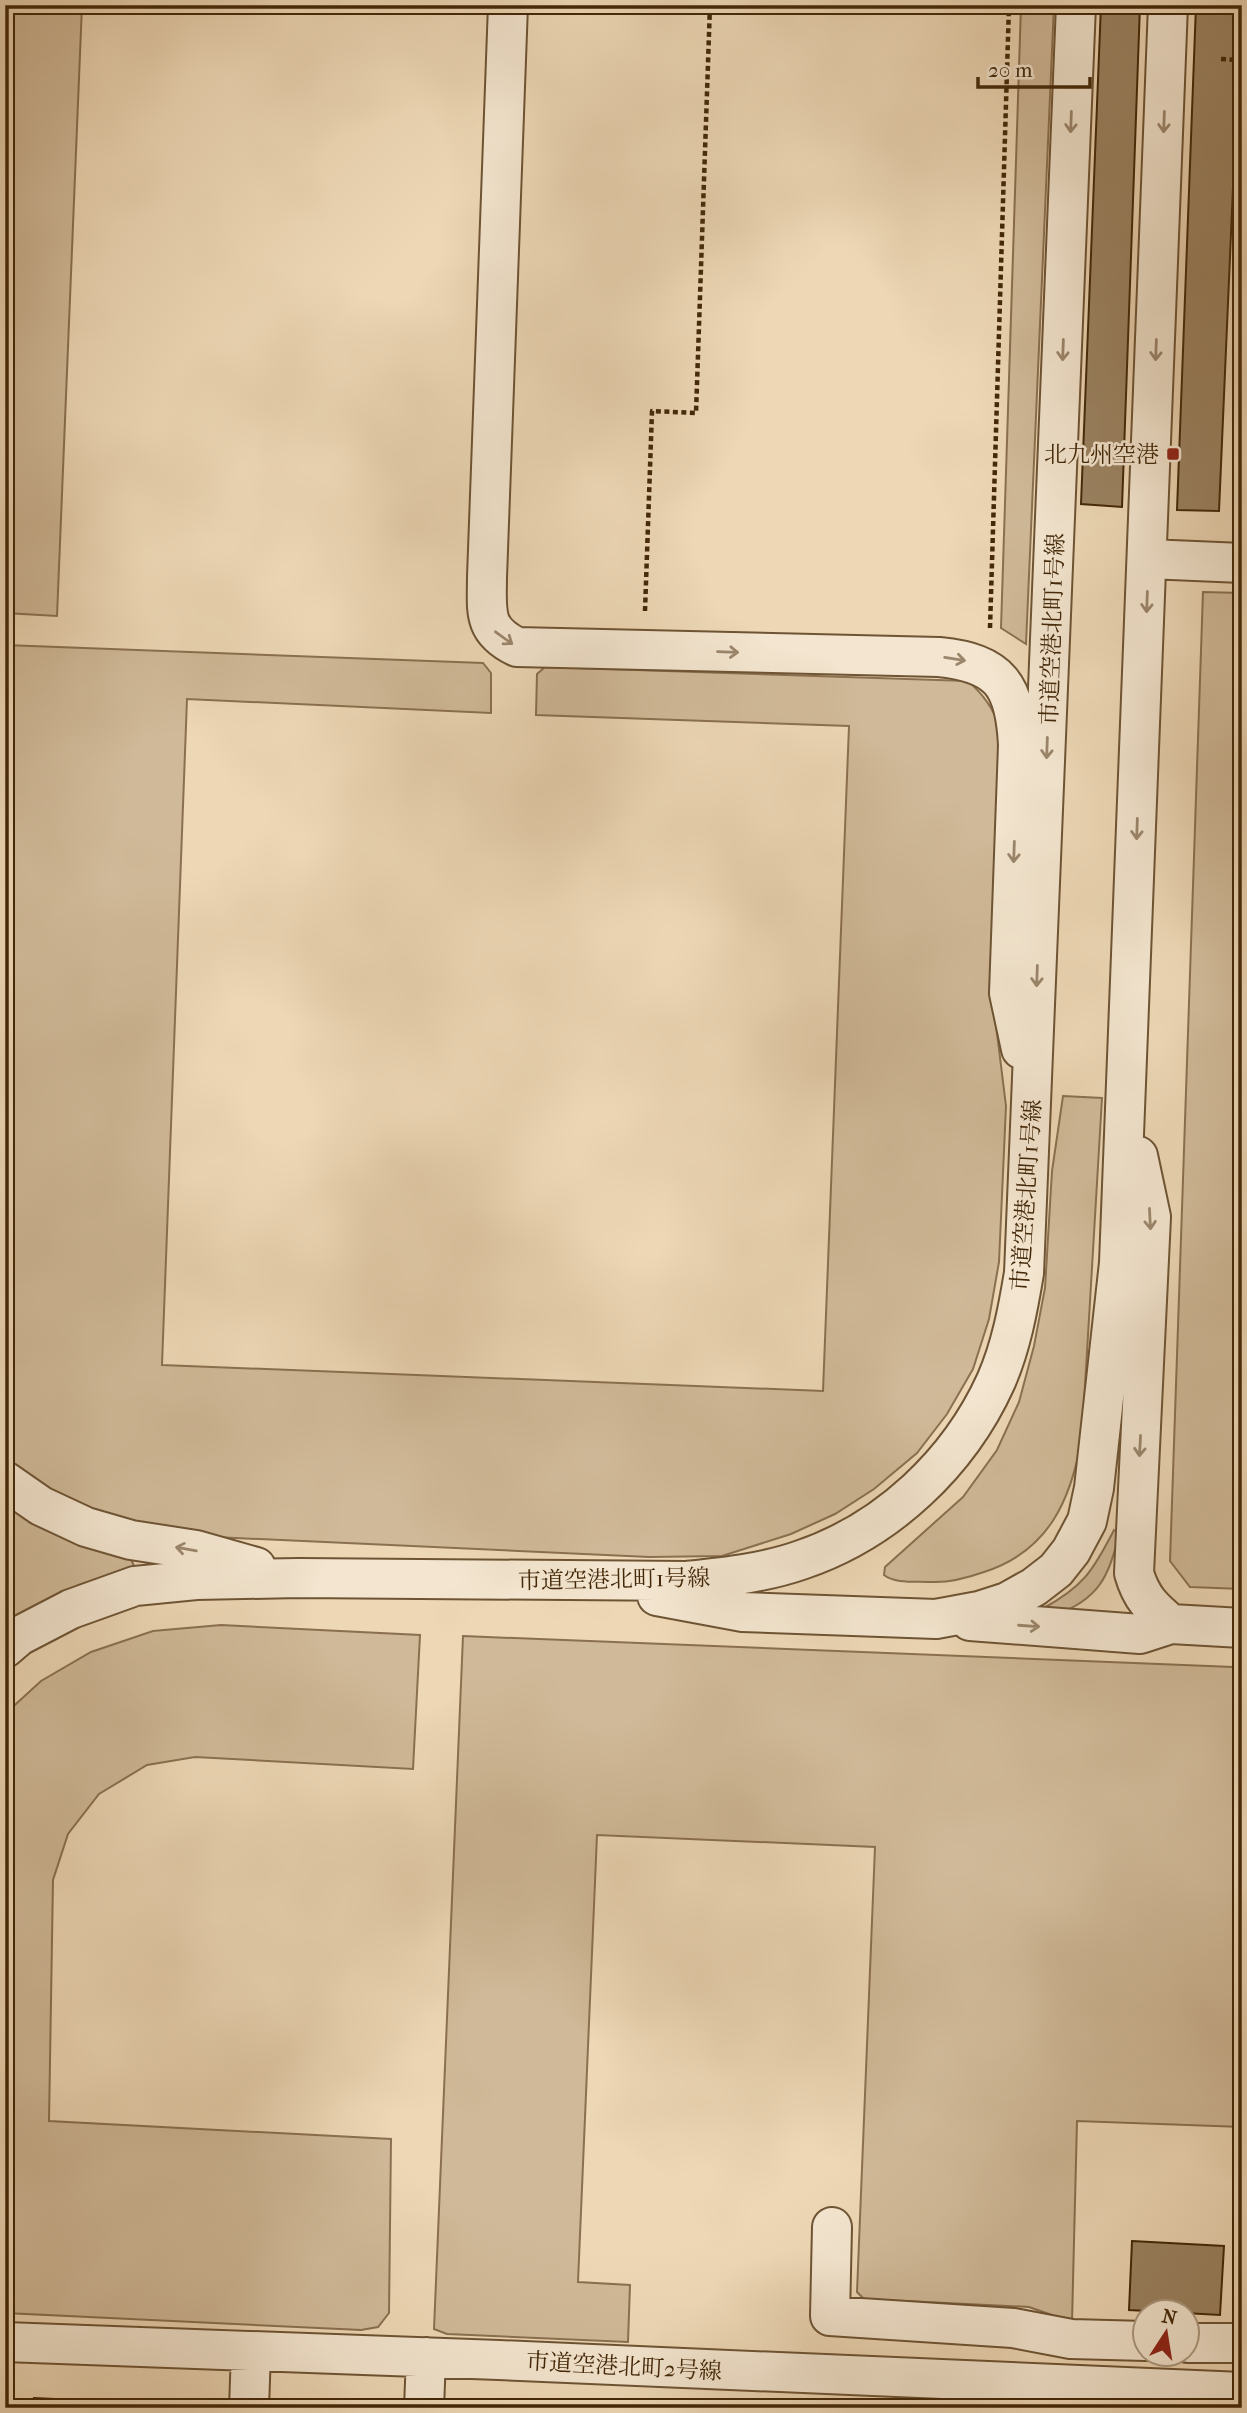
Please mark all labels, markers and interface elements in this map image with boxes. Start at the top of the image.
scale bar [978,46,1090,90]
text: 20 m [988,58,1033,82]
one-way arrow [1065,111,1078,134]
one-way arrow [1157,111,1170,134]
one-way arrow [1056,338,1069,361]
one-way arrow [1149,338,1162,361]
place label: 北九州空港 [1044,441,1159,468]
marker: 北九州空港 [1165,446,1181,462]
street label: 市道空港北町1号線 [1036,532,1069,726]
one-way arrow [1140,590,1153,613]
one-way arrow [494,630,513,645]
one-way arrow [716,646,739,659]
one-way arrow [943,653,966,666]
one-way arrow [1040,737,1053,760]
one-way arrow [1131,817,1144,840]
one-way arrow [1007,841,1020,864]
one-way arrow [1031,964,1044,987]
street label: 市道空港北町1号線 [1006,1098,1047,1292]
one-way arrow [1143,1207,1156,1230]
one-way arrow [1133,1434,1146,1457]
one-way arrow [175,1542,198,1555]
street label: 市道空港北町1号線 [518,1564,710,1595]
one-way arrow [1017,1619,1040,1632]
north arrow [1132,2298,1202,2368]
text: N [1160,2305,1179,2330]
street label: 市道空港北町2号線 [525,2348,722,2385]

